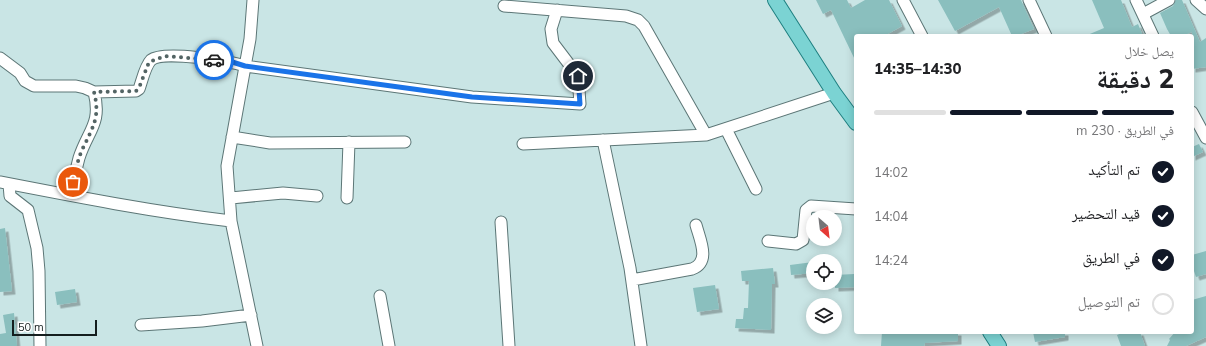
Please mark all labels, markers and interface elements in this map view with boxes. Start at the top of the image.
courier [194,40,234,80]
text: يصل خلال [1124,43,1174,59]
icon: car [203,49,225,71]
pin [561,59,595,93]
text: 14:30–14:35 [874,59,961,78]
text: 2 دقيقة [1096,62,1174,95]
icon: home [567,65,589,87]
text: في الطريق · 230 m [1076,122,1174,138]
text: تم التأكيد [1088,160,1140,179]
icon: check [1152,161,1174,183]
text: 14:02 [874,164,908,180]
pin [56,165,90,199]
icon: bag [62,171,84,193]
text: قيد التحضير [1072,204,1140,223]
icon: check [1152,205,1174,227]
text: 14:04 [874,208,908,224]
north arrow [806,210,842,246]
map controls [806,210,842,334]
text: في الطريق [1082,248,1140,267]
icon: check [1152,249,1174,271]
text: 14:24 [874,252,908,268]
button: locate [806,254,842,290]
text: تم التوصيل [1078,292,1140,311]
button: layers [806,298,842,334]
scale bar [12,318,97,337]
text: 50 m [18,320,44,334]

